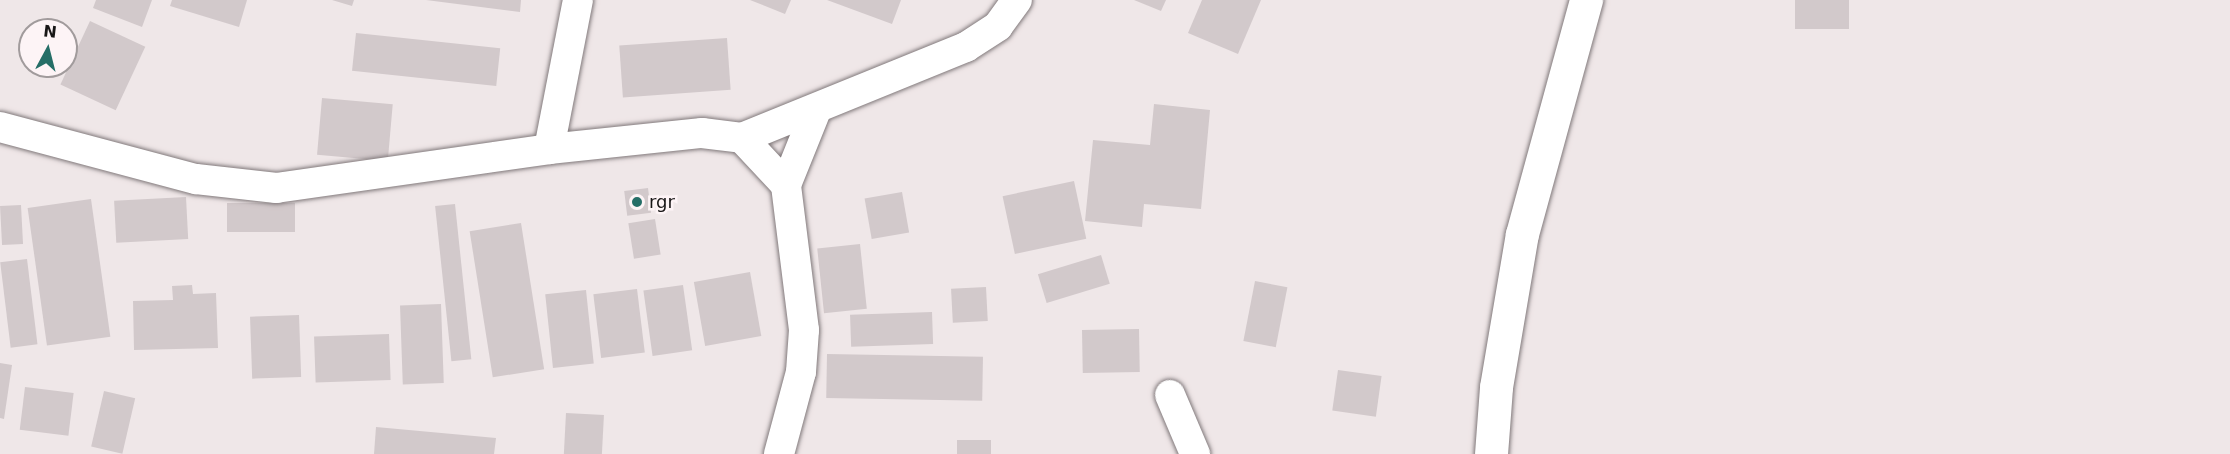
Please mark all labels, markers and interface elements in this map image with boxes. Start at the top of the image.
north arrow [18,18,78,78]
text: N [42,21,58,42]
place label: rgr [649,191,675,213]
marker: rgr [630,195,644,209]

